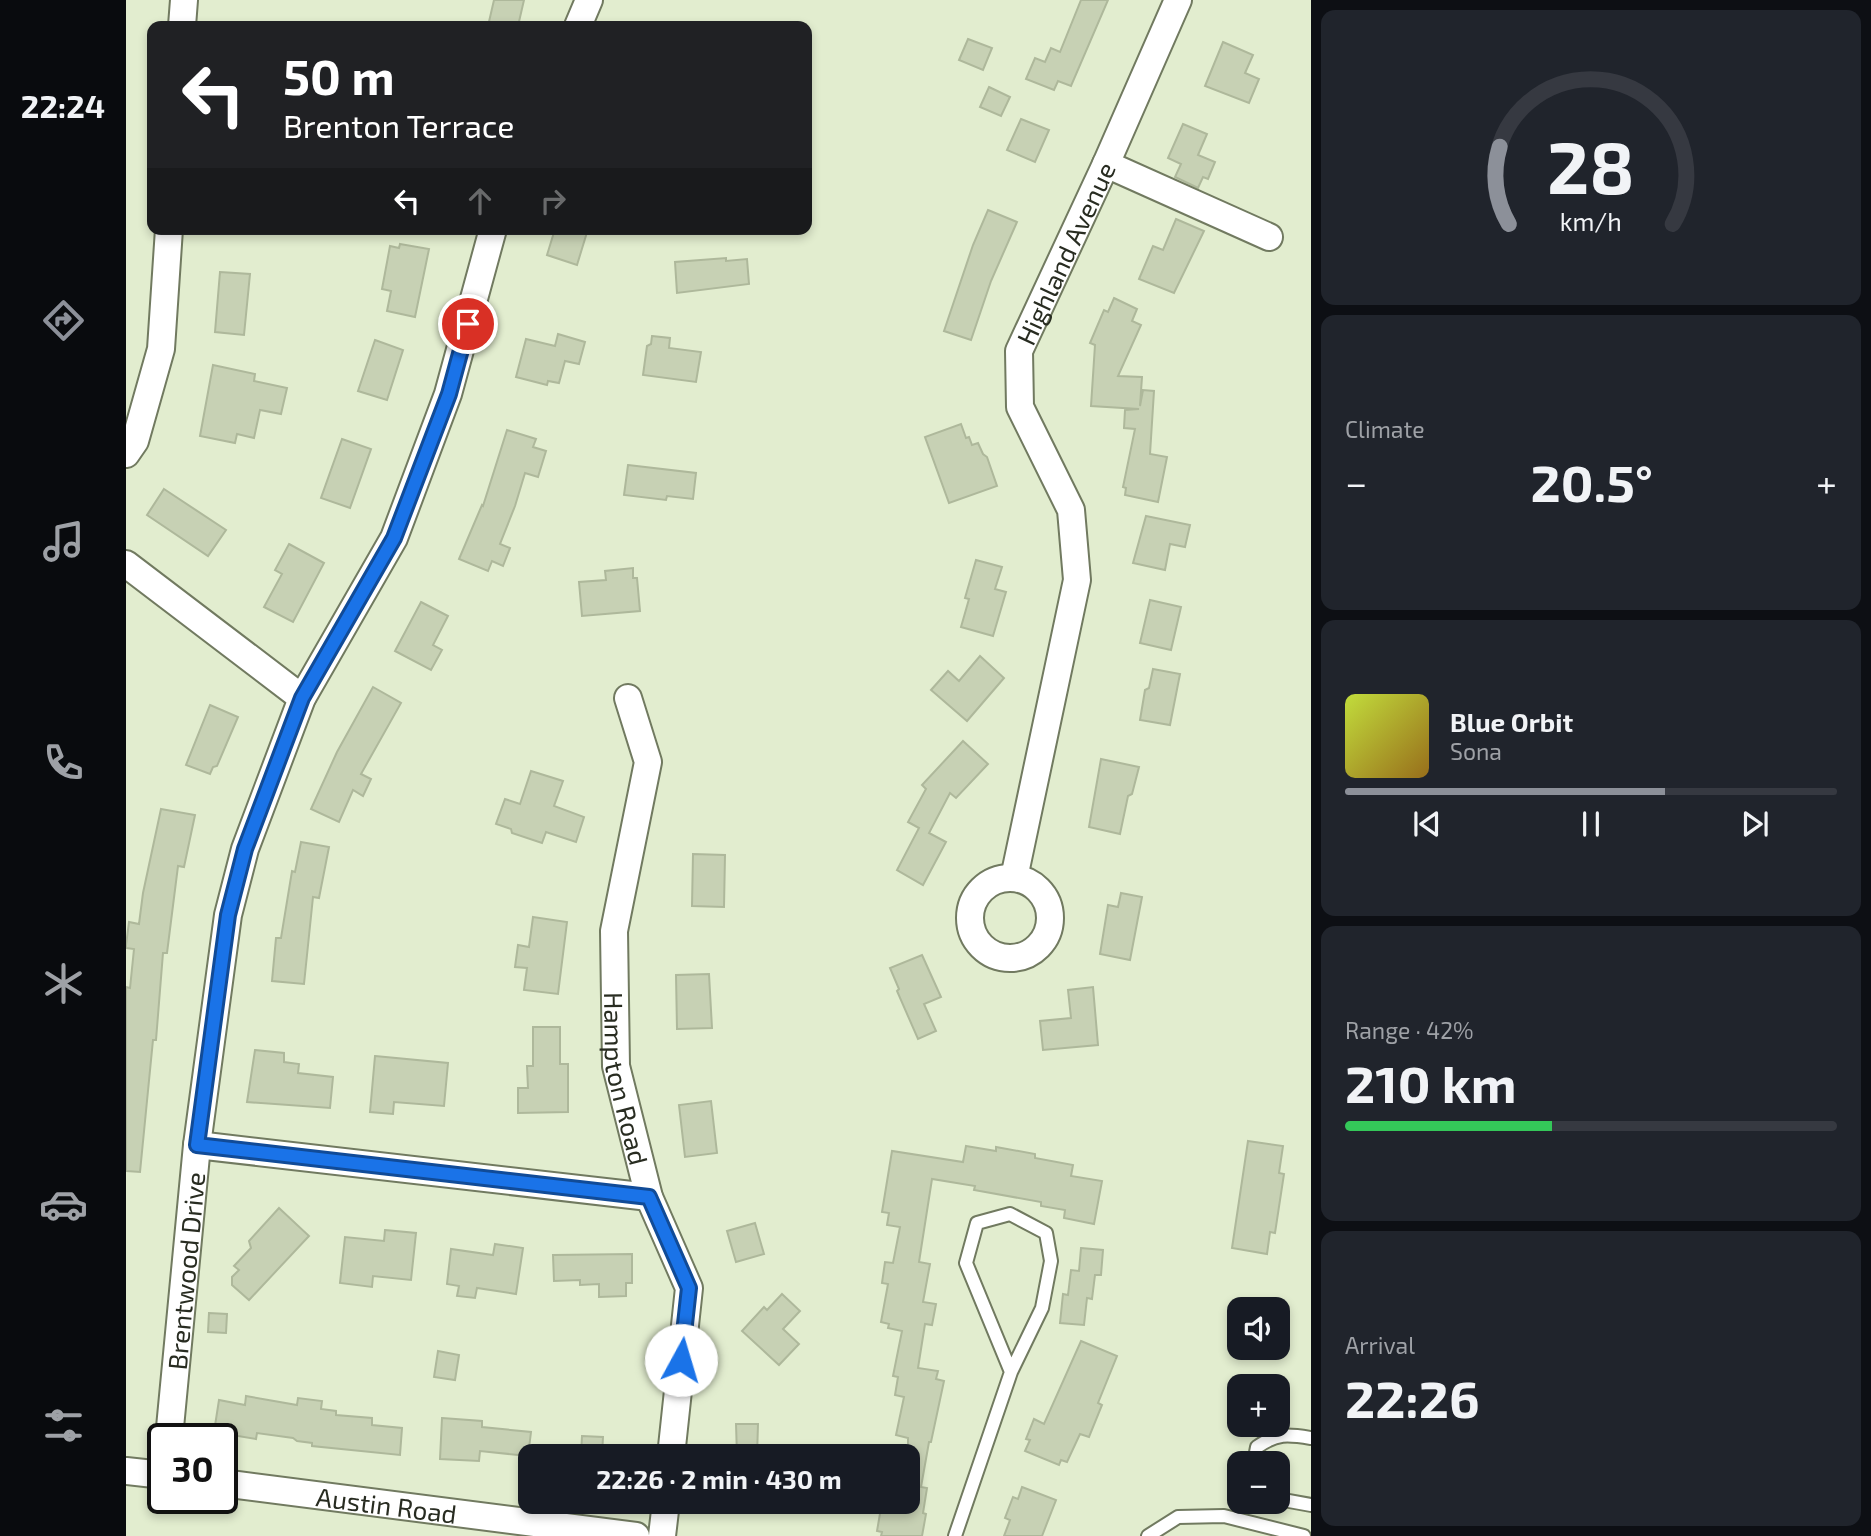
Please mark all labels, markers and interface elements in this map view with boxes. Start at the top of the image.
text: 50 m [283,46,395,105]
icon: left [168,49,259,140]
text: 22:24 [21,86,105,124]
text: Brenton Terrace [283,106,514,144]
text: 28 [1547,121,1635,209]
street label: Highland Avenue [1009,157,1120,349]
icon: left [388,182,426,220]
icon: ahead [461,182,499,220]
icon: right [534,182,572,220]
text: km/h [1560,205,1622,235]
pin [438,294,498,354]
icon: directions [39,296,88,345]
icon: arrive [449,305,487,343]
text: Climate [1345,415,1425,443]
text: 20.5° [1530,450,1653,512]
text: − [1345,459,1367,505]
text: + [1816,459,1837,505]
icon: music [39,517,88,566]
text: Blue Orbit [1450,706,1573,737]
text: Sona [1450,737,1502,765]
icon: phone [39,738,88,787]
icon: previous [1408,805,1446,843]
icon: pause [1572,805,1610,843]
icon: next [1736,805,1774,843]
icon: climate [39,959,88,1008]
street label: Hampton Road [599,992,656,1168]
text: Range · 42% [1345,1016,1474,1044]
text: 210 km [1345,1051,1517,1113]
street label: Brentwood Drive [160,1170,210,1371]
icon: car [39,1180,88,1229]
map controls [1227,1297,1290,1514]
button: sound [1227,1297,1290,1360]
position arrow [644,1323,718,1397]
text: Arrival [1345,1331,1415,1359]
text: 22:26 [1345,1366,1480,1428]
button: + [1227,1374,1290,1437]
icon: filters [39,1401,88,1450]
speed limit sign: 30 [147,1423,238,1514]
button: − [1227,1451,1290,1514]
text: 22:26 · 2 min · 430 m [596,1463,842,1494]
street label: Austin Road [315,1480,459,1528]

